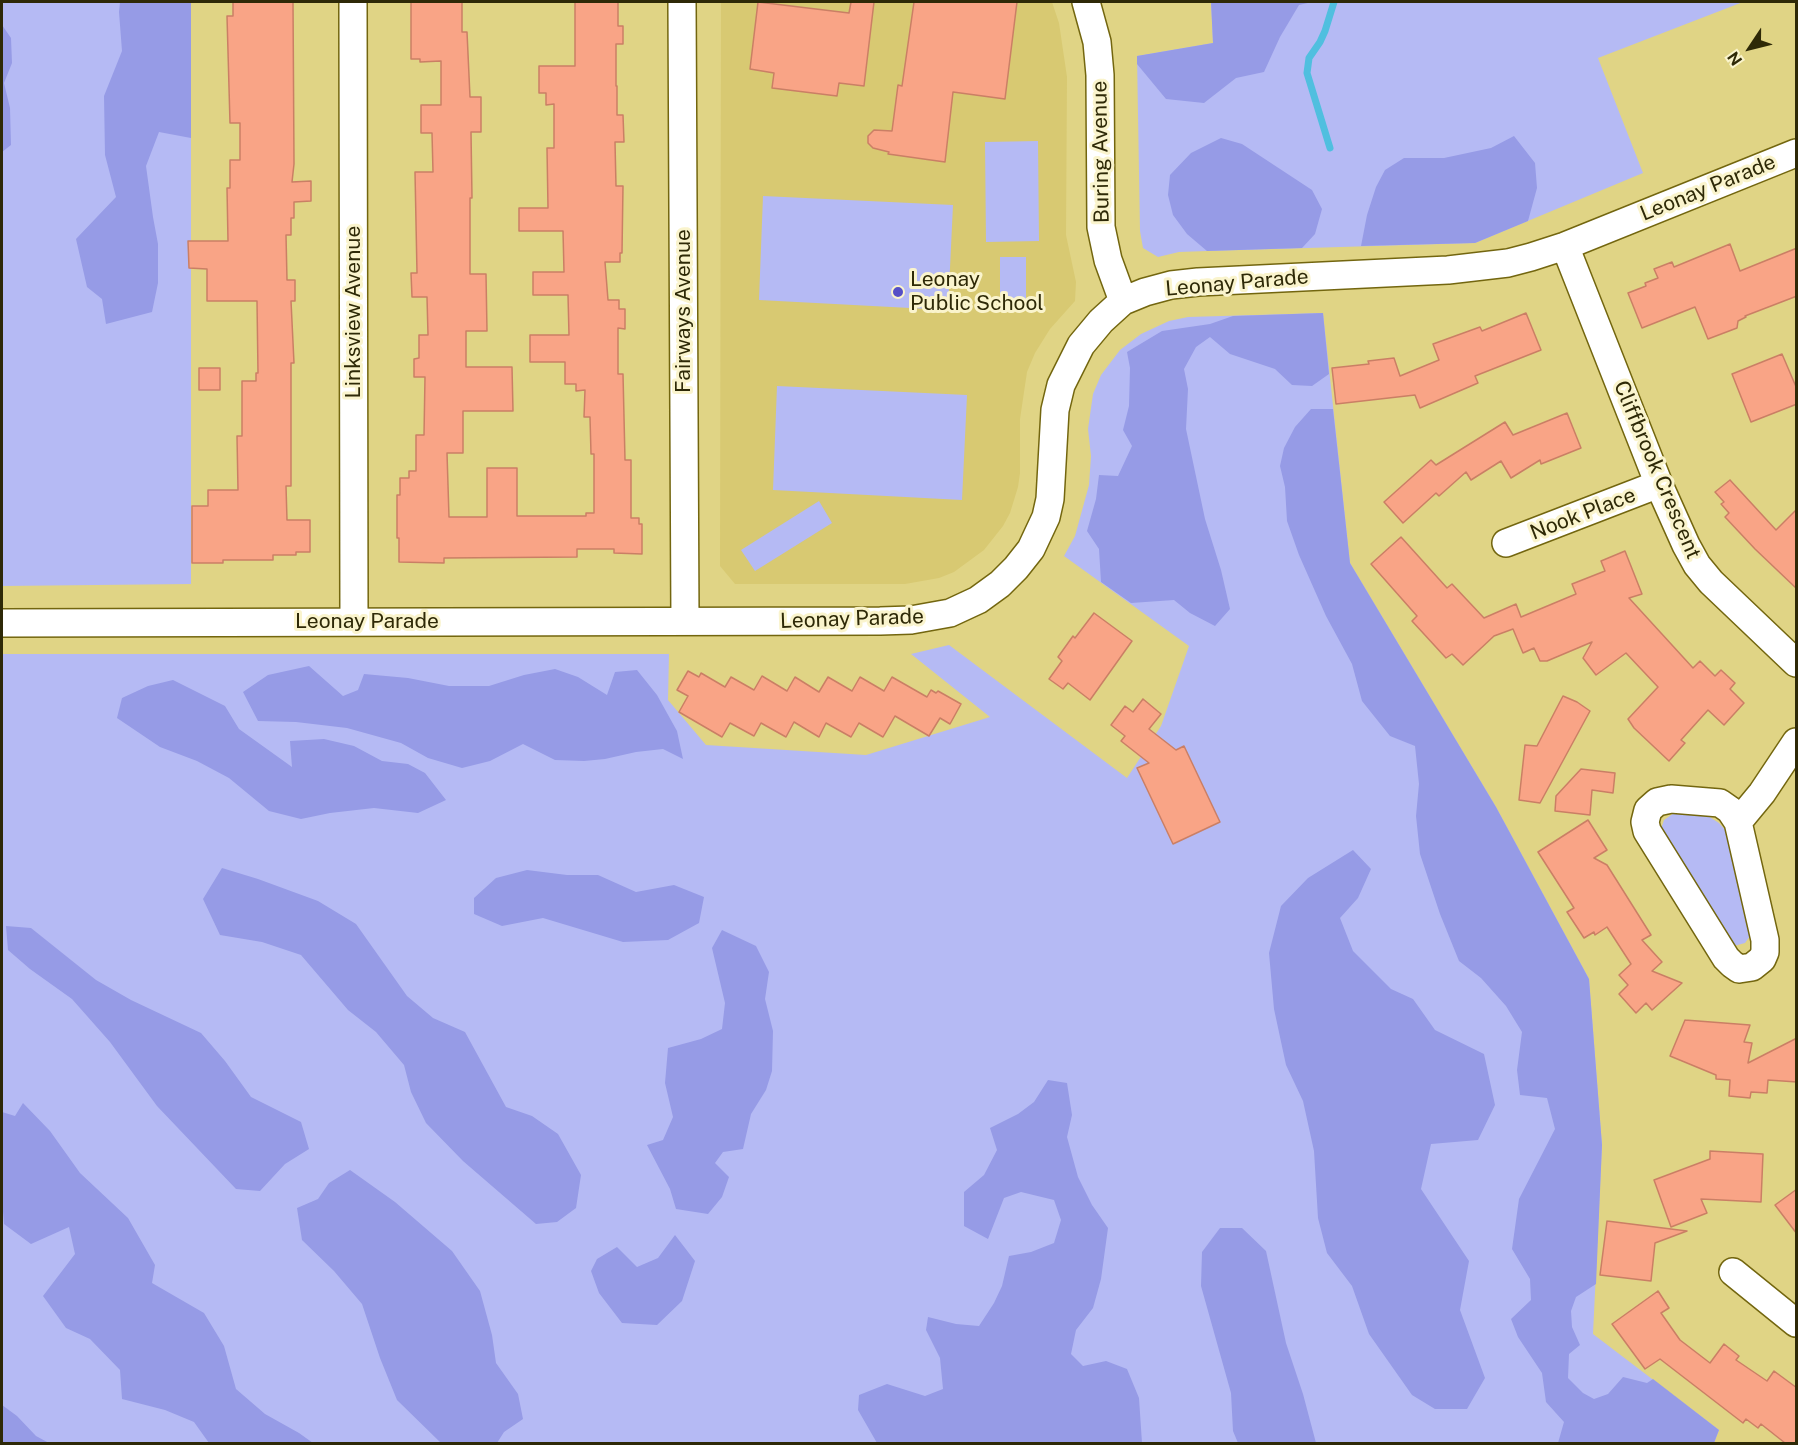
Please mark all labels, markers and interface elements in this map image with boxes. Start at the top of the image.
north arrow [1720,18,1780,78]
text: N [1723,48,1746,69]
street label: Buring Avenue [1087,81,1115,223]
street label: Leonay Parade [1637,149,1779,227]
street label: Linksview Avenue [341,226,367,398]
street label: Fairways Avenue [671,229,697,393]
street label: Leonay Parade [1164,264,1310,302]
place label: Leonay Public School [910,267,1044,317]
marker: Leonay Public School [891,285,905,299]
street label: Cliffbrook Crescent [1608,377,1706,563]
street label: Nook Place [1527,482,1639,546]
street label: Leonay Parade [780,604,924,634]
street label: Leonay Parade [295,609,439,635]

